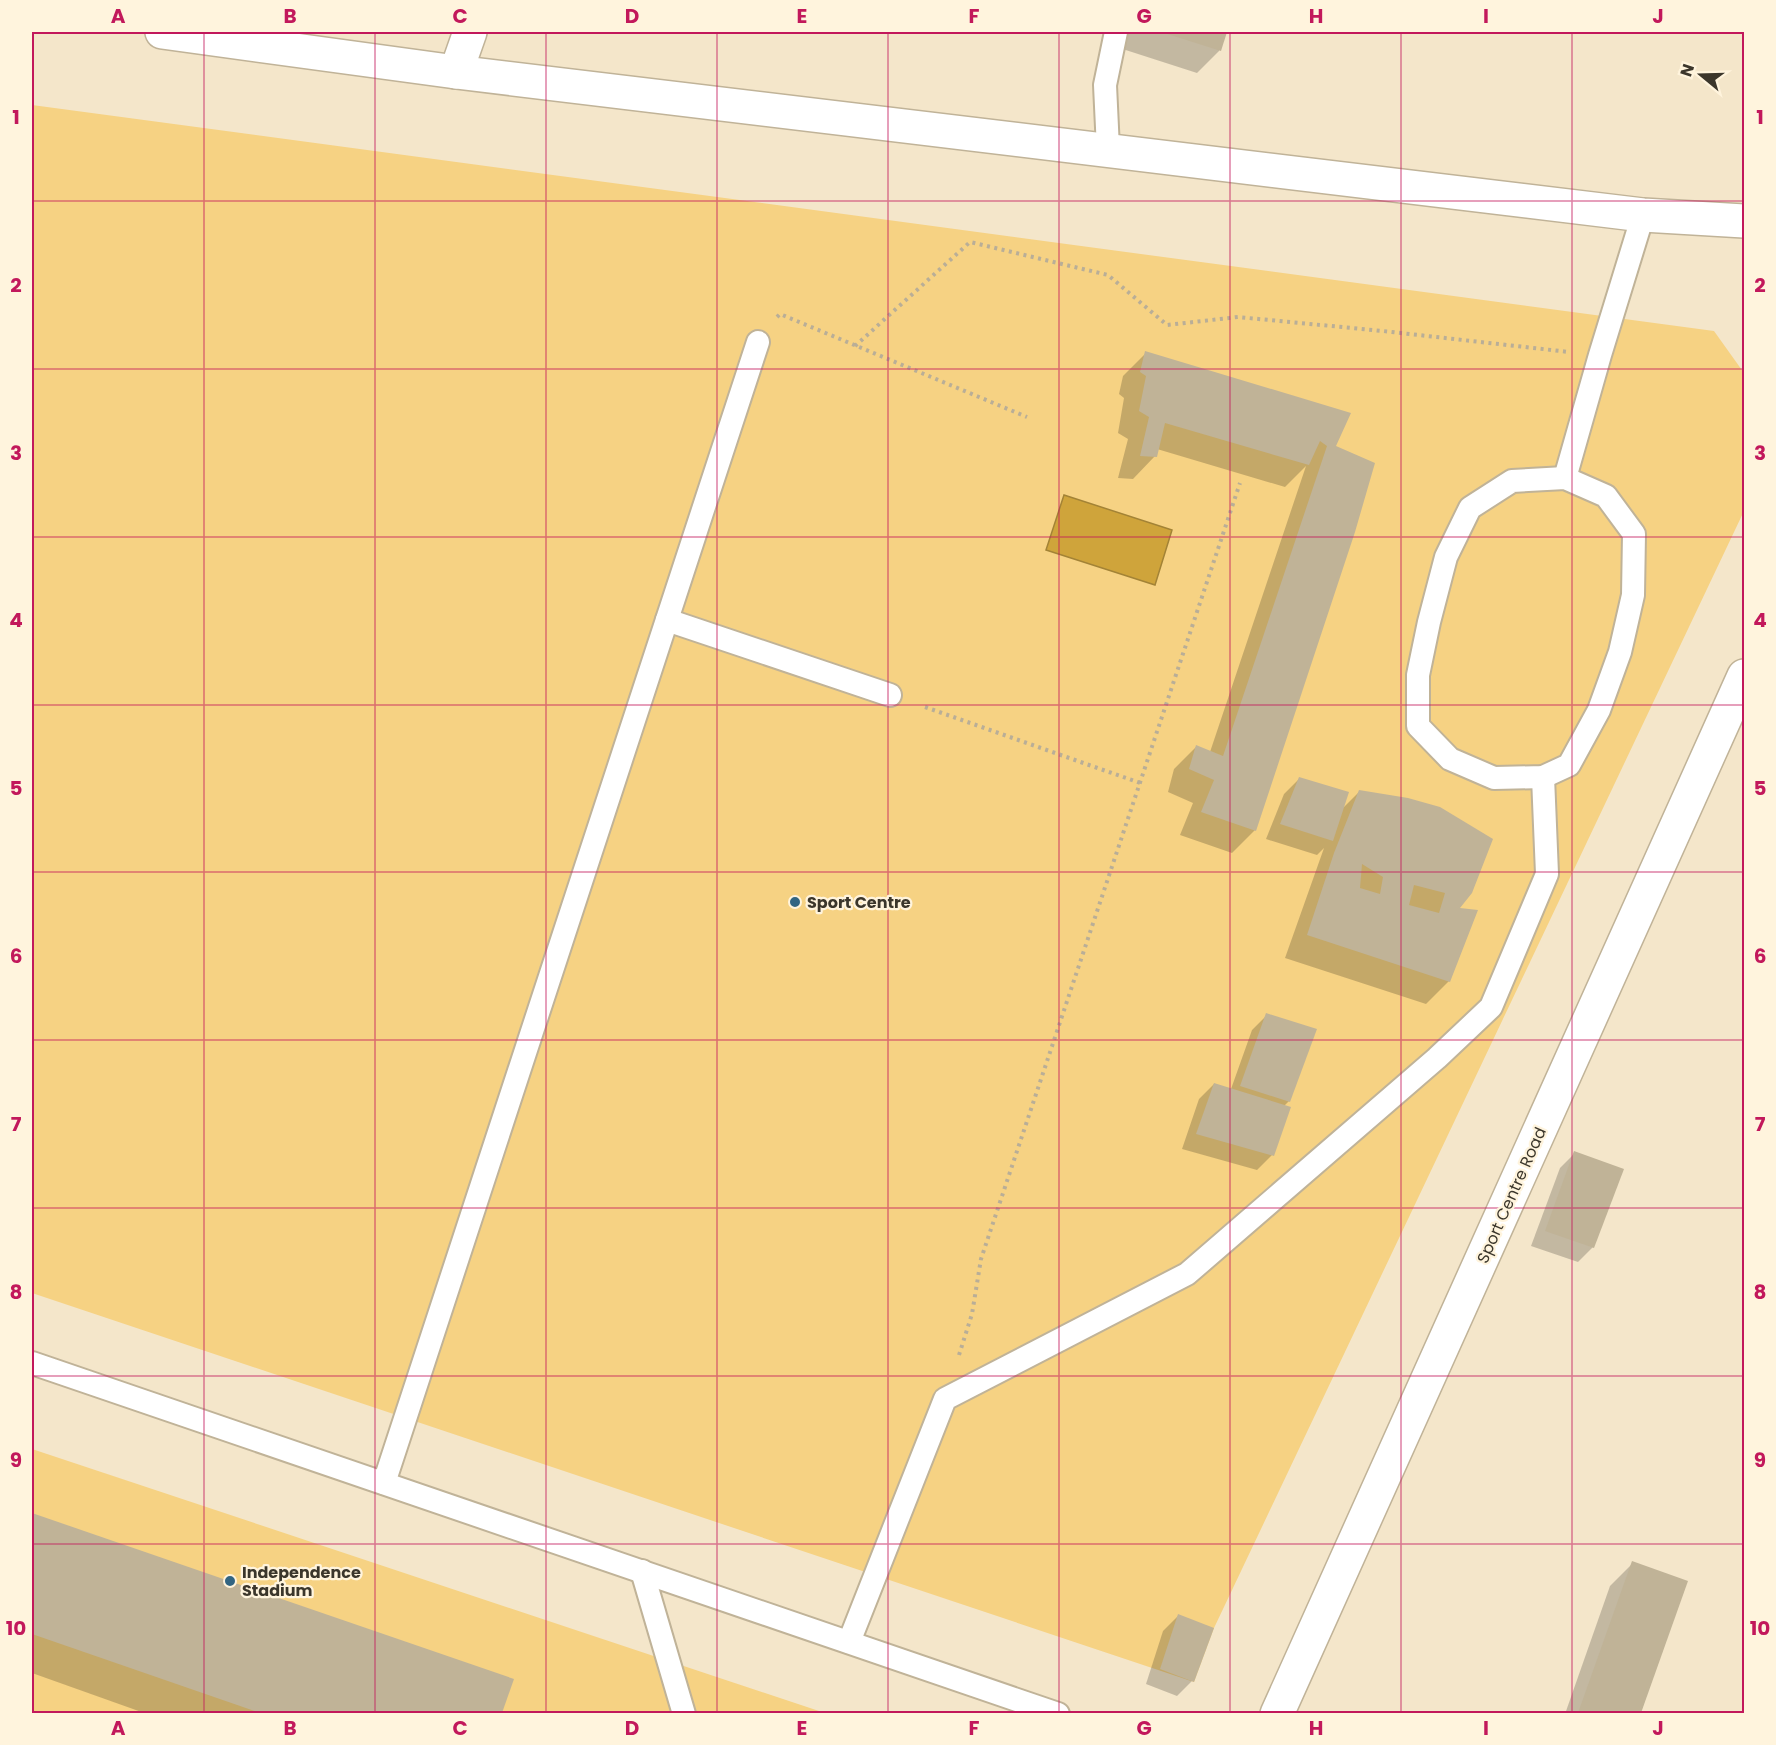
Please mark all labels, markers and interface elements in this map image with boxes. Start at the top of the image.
text: A [111,2,126,30]
text: B [283,2,297,30]
text: C [452,2,468,30]
text: D [625,2,639,30]
text: E [797,2,807,30]
text: F [969,2,980,30]
text: G [1136,2,1152,30]
text: H [1309,2,1323,30]
text: I [1483,2,1489,30]
text: J [1652,2,1664,30]
north arrow [1671,45,1731,105]
text: N [1674,61,1700,80]
text: 1 [12,103,20,131]
text: 1 [1756,103,1764,131]
text: 2 [10,271,22,299]
text: 2 [1754,271,1766,299]
text: 3 [10,439,22,467]
text: 3 [1754,439,1766,467]
text: 4 [9,606,23,634]
text: 4 [1753,606,1767,634]
text: 5 [10,774,23,802]
text: 5 [1754,774,1767,802]
place label: Sport Centre [807,891,911,914]
marker: Sport Centre [788,895,802,909]
text: 6 [10,942,22,970]
text: 6 [1754,942,1766,970]
text: 7 [11,1110,22,1138]
text: 7 [1755,1110,1766,1138]
street label: Sport Centre Road [1471,1124,1552,1267]
text: 8 [10,1278,22,1306]
text: 8 [1754,1278,1766,1306]
text: 9 [10,1446,22,1474]
text: 9 [1754,1446,1766,1474]
place label: Independence Stadium [242,1561,361,1602]
marker: Independence Stadium [223,1574,237,1588]
text: 10 [6,1614,26,1642]
text: 10 [1750,1614,1770,1642]
text: A [111,1714,126,1742]
text: B [283,1714,297,1742]
text: C [452,1714,468,1742]
text: D [625,1714,639,1742]
text: E [797,1714,807,1742]
text: F [969,1714,980,1742]
text: G [1136,1714,1152,1742]
text: H [1309,1714,1323,1742]
text: I [1483,1714,1489,1742]
text: J [1652,1714,1664,1742]

